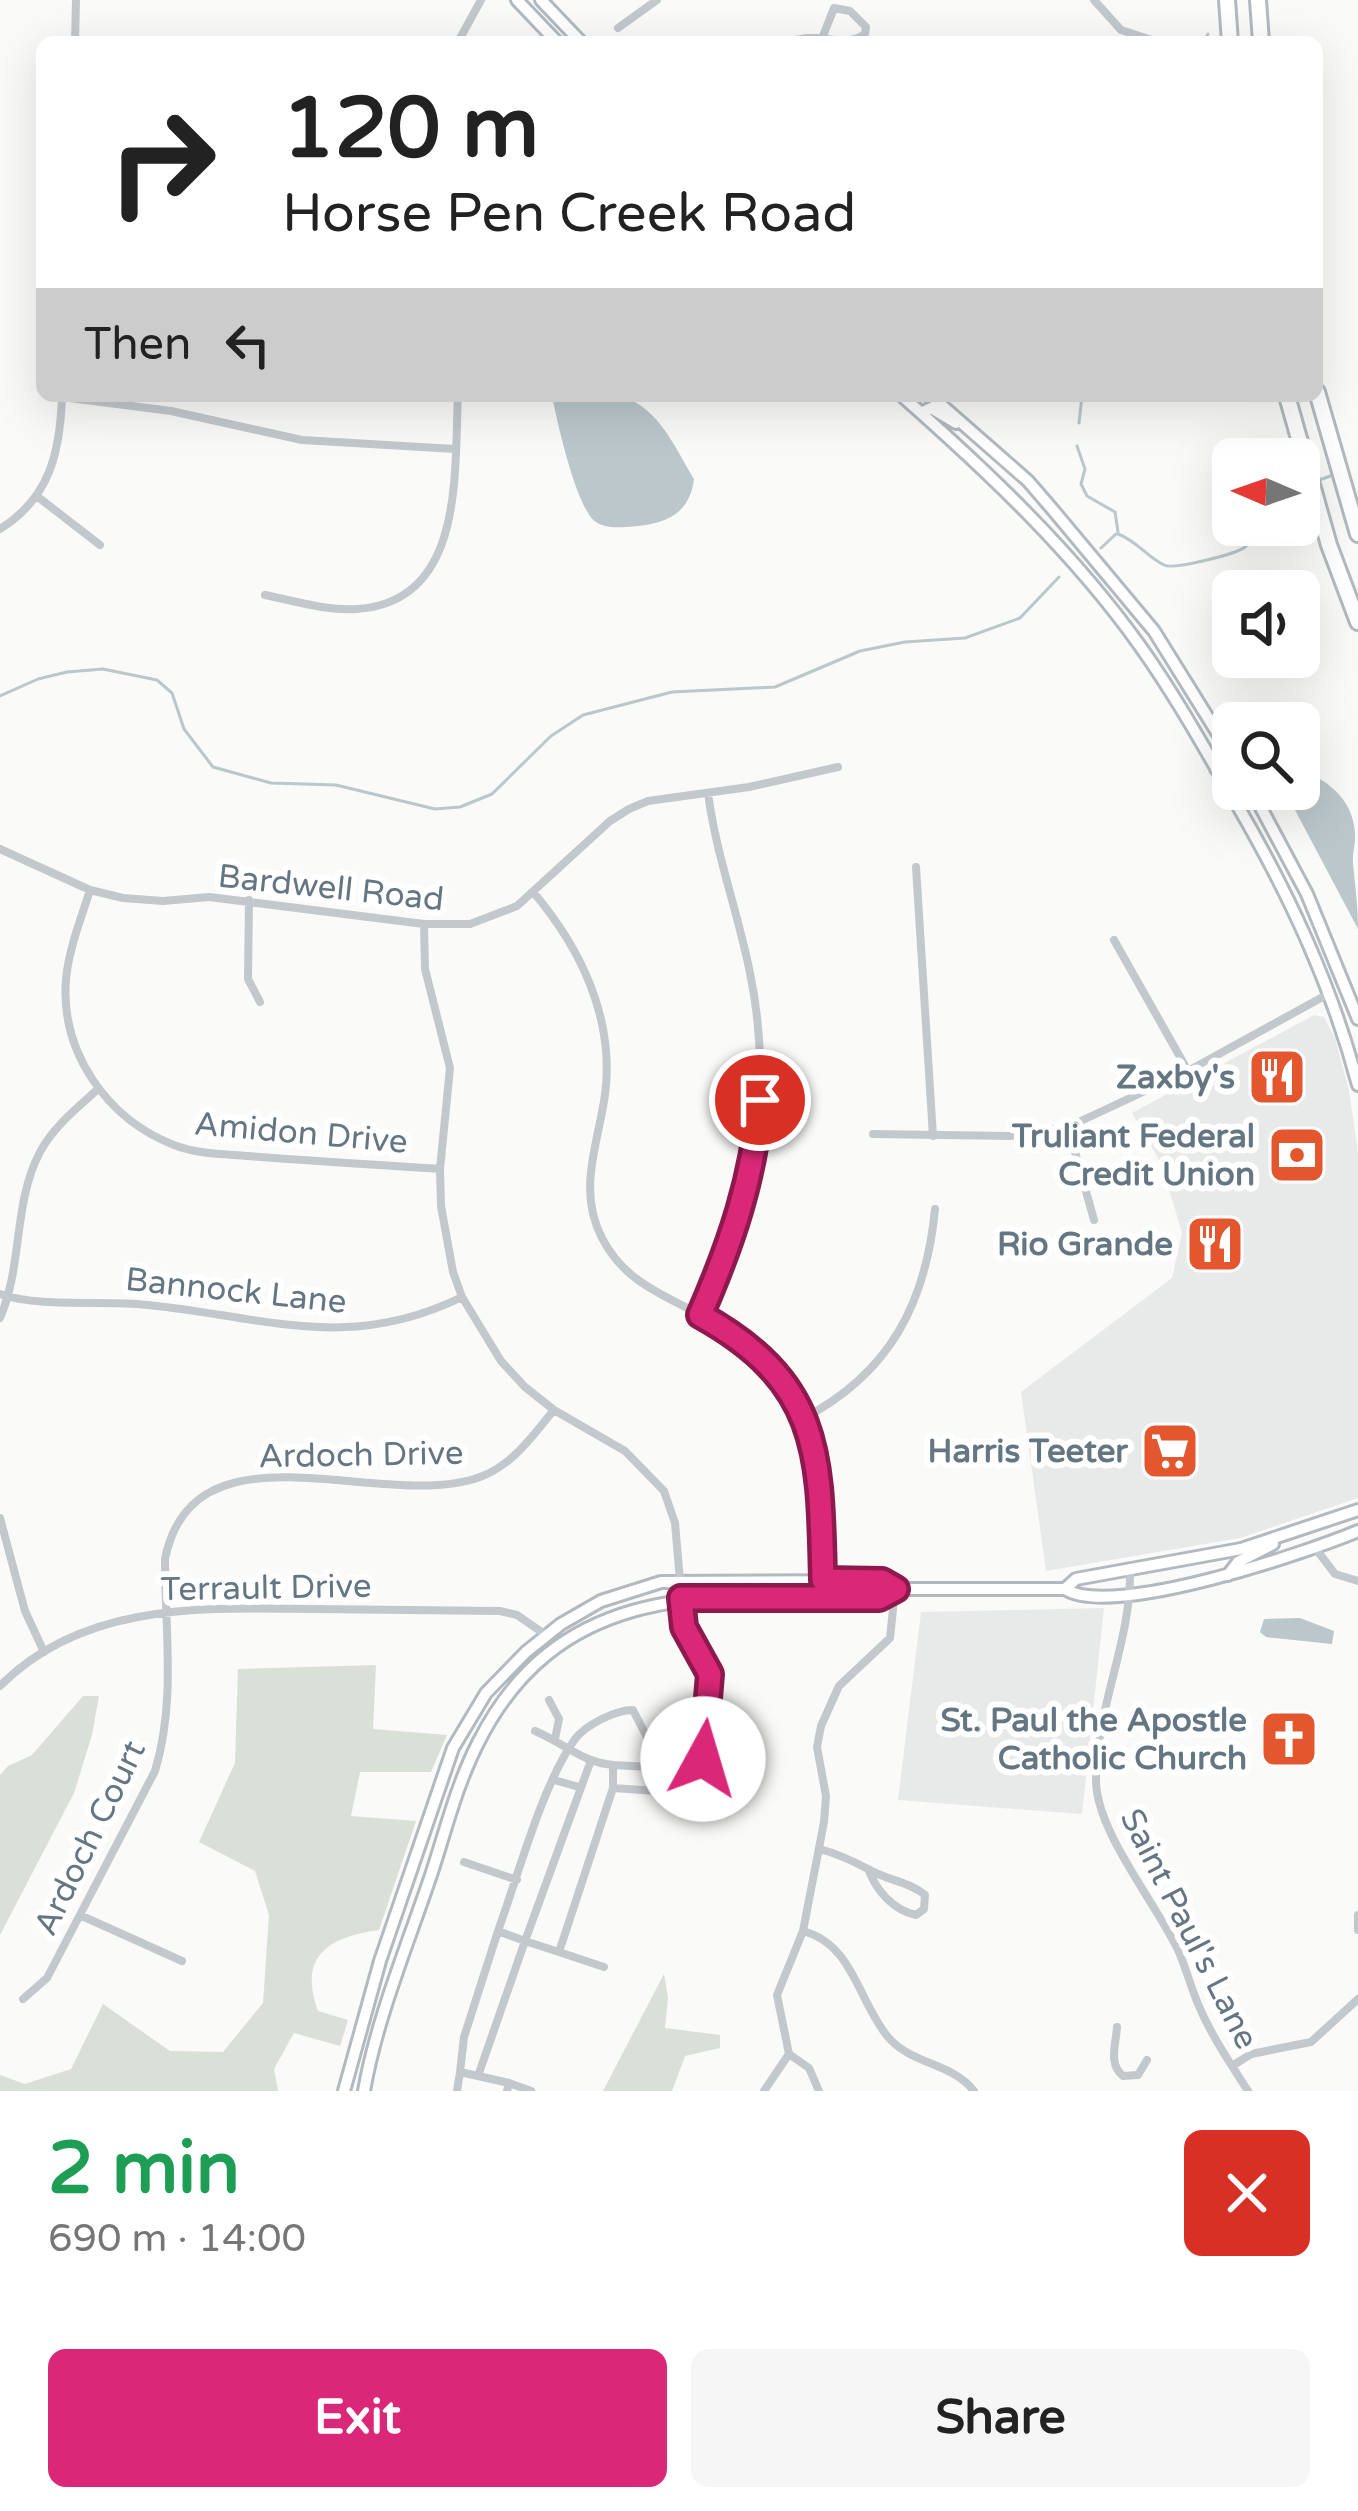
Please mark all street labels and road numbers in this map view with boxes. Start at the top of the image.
street label: Bardwell Road [216,857,446,919]
street label: Amidon Drive [193,1104,409,1162]
street label: Bannock Lane [123,1260,349,1322]
street label: Ardoch Drive [258,1434,464,1476]
street label: Terrault Drive [160,1567,372,1609]
street label: Ardoch Court [26,1734,154,1942]
street label: Saint Paul's Lane [1112,1802,1266,2056]

